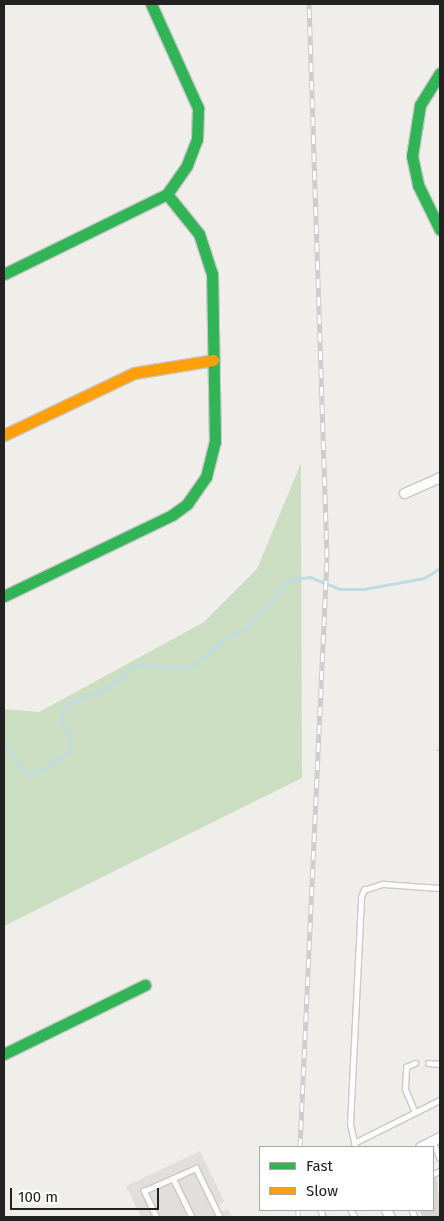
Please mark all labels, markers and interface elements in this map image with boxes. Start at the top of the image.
legend [259,1146,434,1211]
text: Fast [306,1157,333,1175]
scale bar [12,1178,161,1210]
text: Slow [306,1182,338,1200]
text: 100 m [18,1188,58,1206]

